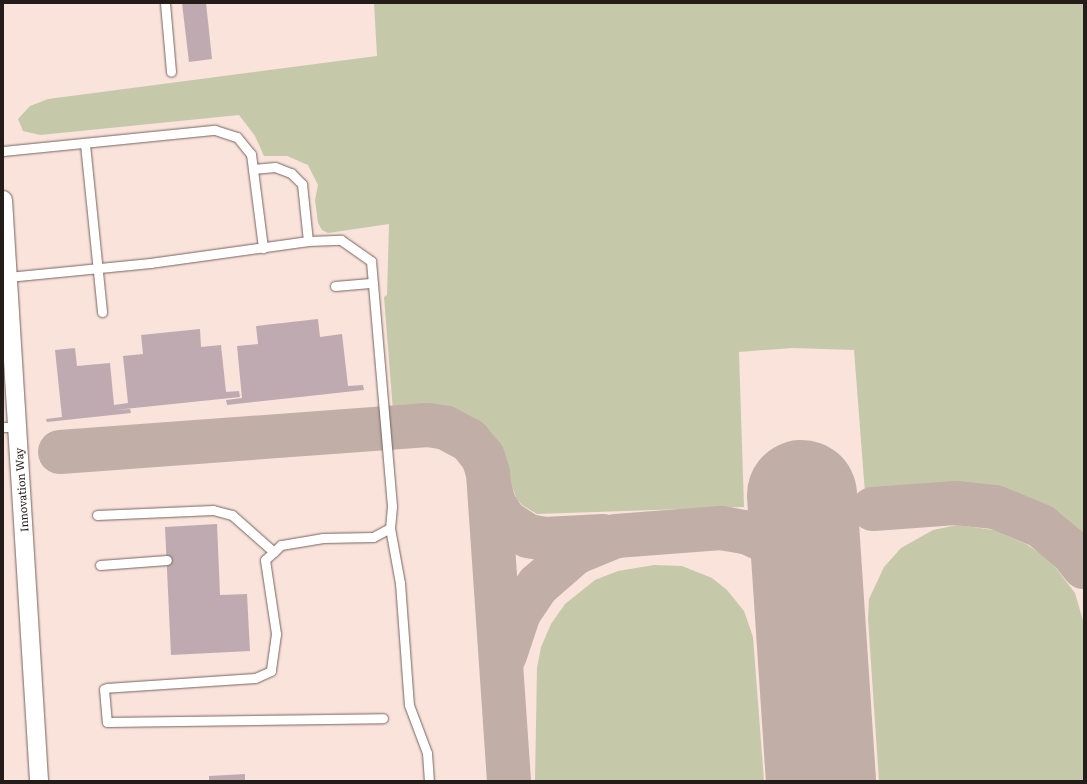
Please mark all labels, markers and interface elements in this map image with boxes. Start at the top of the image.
street label: Innovation Way [11,447,31,533]

